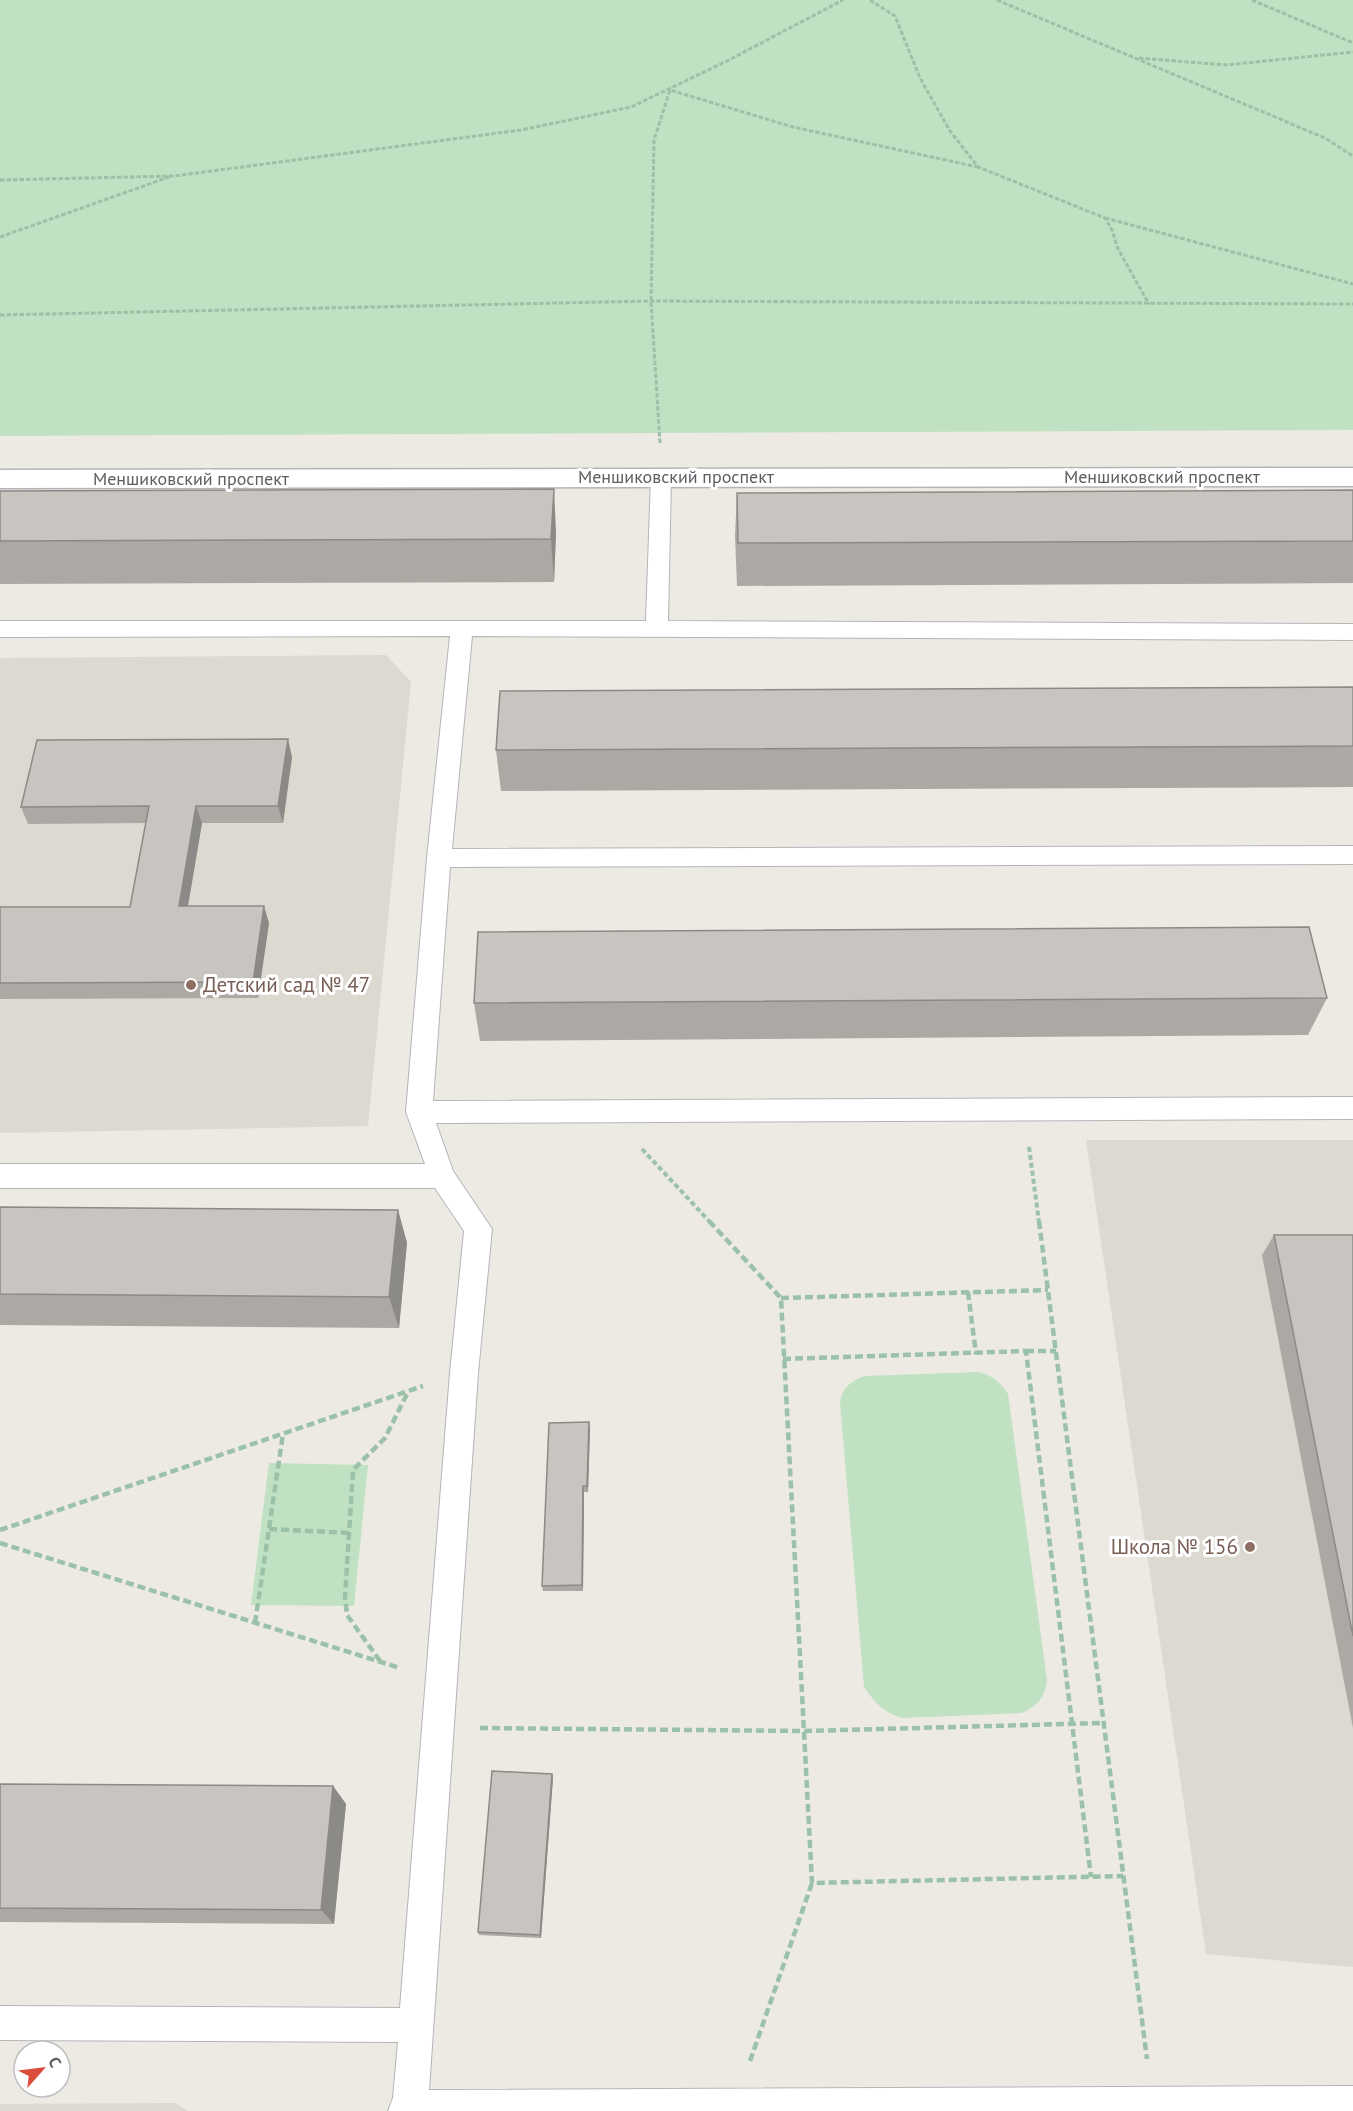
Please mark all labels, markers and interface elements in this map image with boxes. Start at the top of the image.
street label: Меншиковский проспект [578,465,775,488]
street label: Меншиковский проспект [1064,465,1261,488]
street label: Меншиковский проспект [93,467,290,490]
place label: Детский сад № 47 [203,971,370,998]
marker: Детский сад № 47 [184,978,198,992]
place label: Школа № 156 [1111,1533,1238,1560]
marker: Школа № 156 [1243,1540,1257,1554]
north arrow [12,2039,72,2099]
text: С [44,2053,66,2071]

